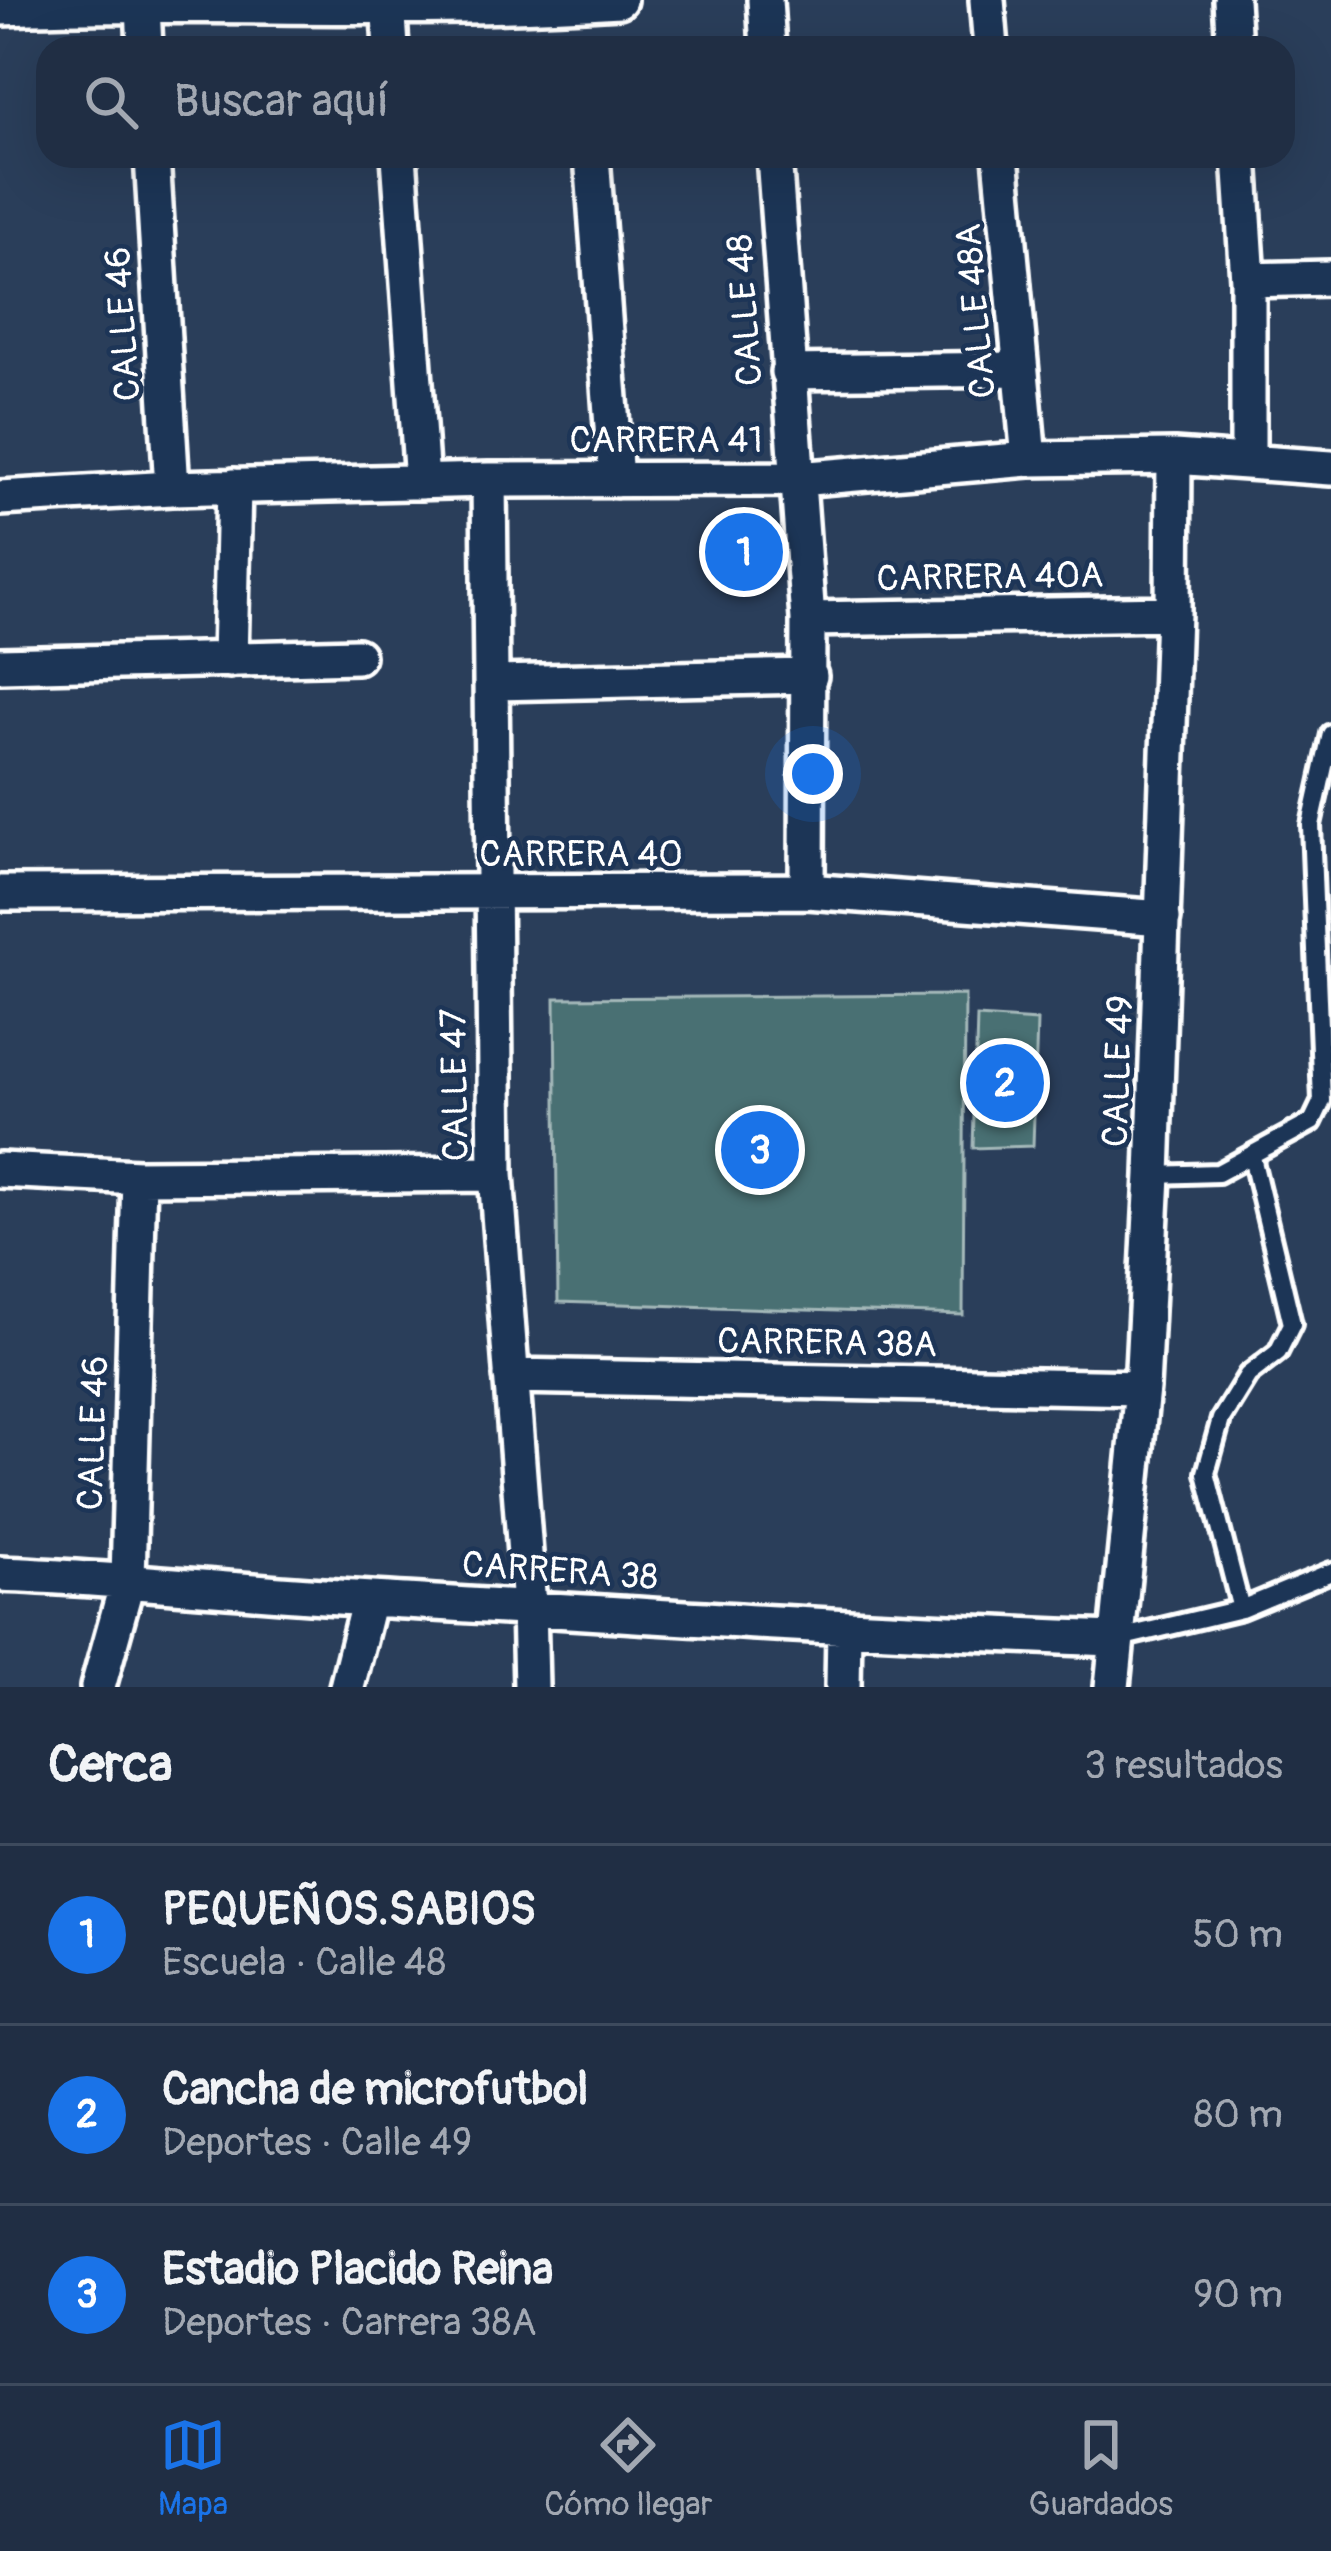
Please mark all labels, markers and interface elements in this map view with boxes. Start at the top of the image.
search box [36,36,1295,168]
icon: search [78,69,144,135]
text: Buscar aquí [174,74,389,130]
street label: CALLE 48A [946,222,1006,400]
street label: CALLE 48 [717,233,773,387]
street label: CALLE 46 [95,245,151,403]
street label: CARRERA 41 [570,418,762,463]
pin: 1 [705,507,783,597]
street label: CARRERA 40A [876,553,1104,601]
your location [783,744,843,804]
street label: CARRERA 40 [479,832,683,877]
street label: CALLE 49 [1093,994,1143,1148]
street label: CALLE 47 [431,1008,479,1162]
pin: 2 [966,1038,1044,1128]
pin: 3 [721,1105,799,1195]
street label: CARRERA 38A [717,1319,937,1367]
street label: CALLE 46 [68,1355,118,1511]
street label: CARRERA 38 [461,1542,659,1600]
text: Cerca [48,1733,172,1797]
text: 3 resultados [1084,1741,1283,1790]
text: PEQUEÑOS.SABIOS [162,1882,536,1938]
text: 1 [79,1910,95,1959]
text: 50 m [1192,1910,1283,1959]
text: Escuela · Calle 48 [162,1938,446,1987]
text: Cancha de microfutbol [162,2062,588,2118]
text: 2 [76,2090,98,2139]
text: 80 m [1194,2090,1283,2139]
text: Deportes · Calle 49 [162,2118,472,2167]
text: Estadio Placido Reina [162,2242,553,2298]
text: 3 [76,2270,98,2319]
text: 90 m [1193,2270,1283,2319]
text: Deportes · Carrera 38A [162,2298,537,2347]
tab: Mapa [158,2412,228,2525]
tab: Cómo llegar [544,2412,712,2525]
tab: Guardados [1029,2412,1173,2525]

